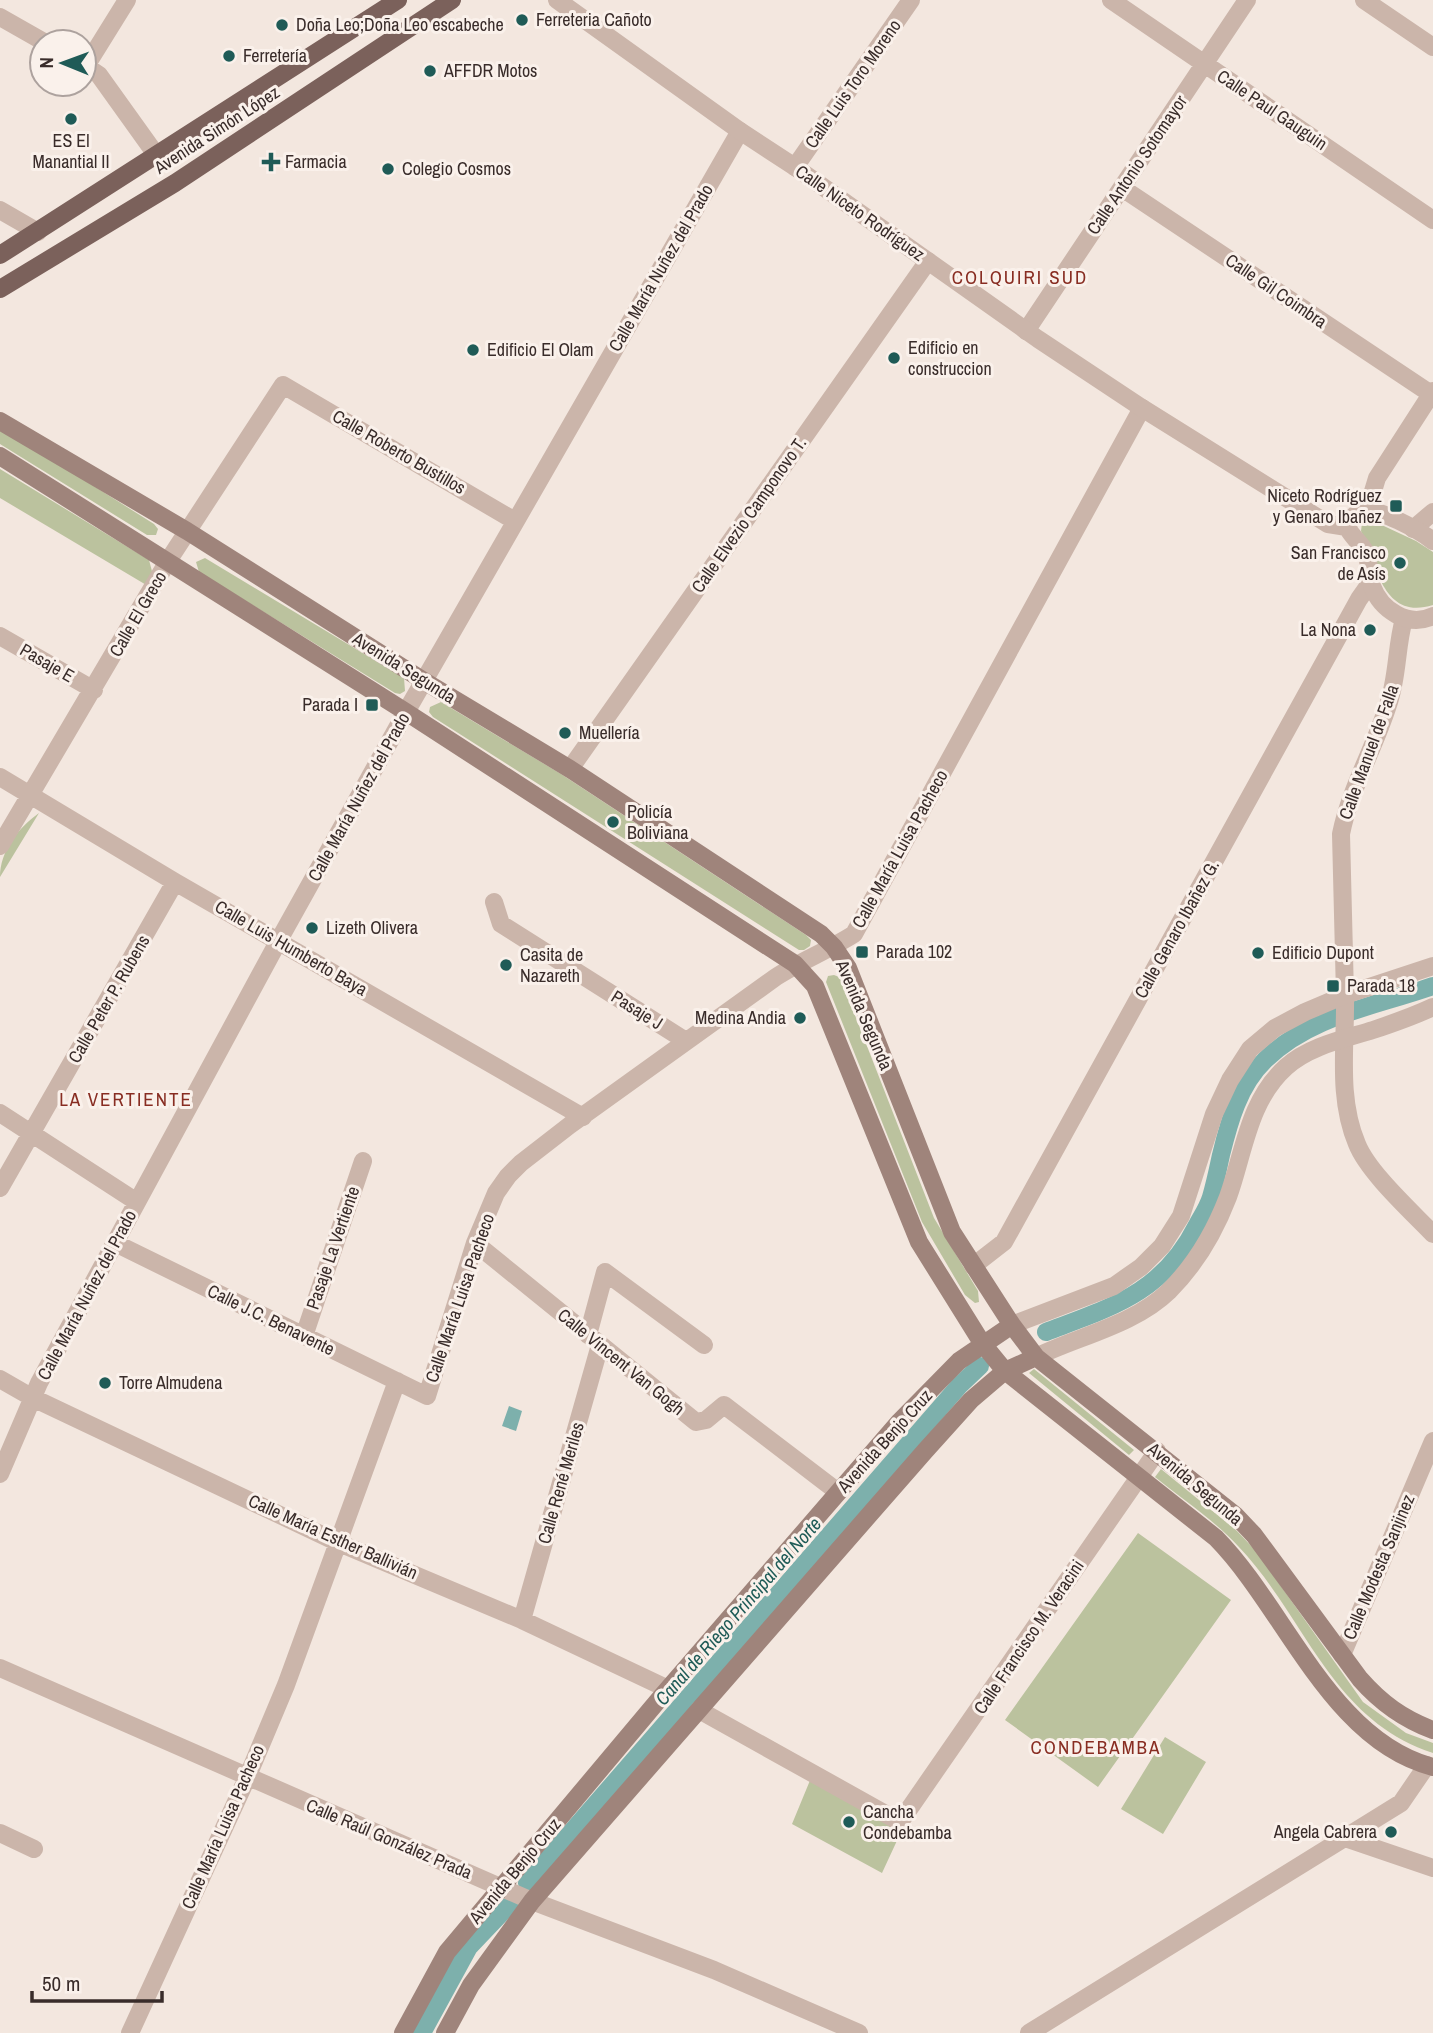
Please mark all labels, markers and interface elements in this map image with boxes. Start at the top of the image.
place label: Ferreteria Cañoto [536,7,652,32]
place label: Doña Leo;Doña Leo escabeche [296,12,504,37]
marker: Ferreteria Cañoto [514,12,530,28]
street label: Calle Luis Toro Moreno [799,14,907,153]
marker: Doña Leo;Doña Leo escabeche [274,17,290,33]
north arrow [28,28,98,98]
place label: Ferretería [243,43,307,68]
marker: Ferretería [221,48,237,64]
text: N [33,57,59,69]
place label: AFFDR Motos [443,58,538,83]
marker: AFFDR Motos [422,63,438,79]
street label: Calle Paul Gauguin [1212,63,1332,156]
street label: Avenida Simón López [148,80,284,180]
street label: Calle Antonio Sotomayor [1081,90,1193,239]
marker: ES El Manantial II [63,111,79,127]
place label: ES El Manantial II [32,128,110,174]
place label: Farmacia [285,149,347,174]
marker: Farmacia [263,154,279,170]
place label: Colegio Cosmos [402,156,511,181]
street label: Calle Niceto Rodríguez [791,159,930,267]
marker: Colegio Cosmos [380,161,396,177]
street label: Calle María Nuñez del Prado [602,179,719,356]
street label: Calle Gil Coimbra [1221,247,1332,334]
district label: COLQUIRI SUD [952,264,1088,290]
place label: Edificio en construccion [908,335,992,381]
place label: Edificio El Olam [487,337,594,362]
marker: Edificio El Olam [465,342,481,358]
marker: Edificio en construccion [886,350,902,366]
street label: Calle Roberto Bustillos [328,403,471,500]
street label: Calle Elvezio Camponovo T. [685,432,812,598]
place label: Niceto Rodríguez y Genaro Ibañez [1267,483,1382,529]
marker: Niceto Rodríguez y Genaro Ibañez [1388,498,1404,514]
place label: San Francisco de Asís [1291,540,1386,586]
marker: San Francisco de Asís [1392,555,1408,571]
street label: Calle El Greco [103,566,172,661]
place label: La Nona [1300,617,1356,642]
marker: La Nona [1362,622,1378,638]
street label: Avenida Segunda [347,625,461,709]
street label: Pasaje E [15,637,79,688]
street label: Calle Manuel de Falla [1332,681,1405,823]
place label: Parada I [302,692,358,717]
marker: Parada I [364,697,380,713]
street label: Calle María Nuñez del Prado [302,708,415,886]
place label: Muellería [579,720,640,745]
marker: Muellería [557,725,573,741]
street label: Calle María Luisa Pacheco [846,765,953,932]
place label: Policía Boliviana [627,799,689,845]
marker: Policía Boliviana [605,814,621,830]
street label: Calle Genaro Ibañez G. [1128,855,1225,1003]
street label: Calle Luis Humberto Baya [210,894,372,1001]
place label: Lizeth Olivera [326,915,418,940]
marker: Lizeth Olivera [304,920,320,936]
street label: Calle Peter P. Rubens [62,930,155,1067]
place label: Parada 102 [876,939,952,964]
place label: Edificio Dupont [1272,940,1374,965]
place label: Casita de Nazareth [520,942,583,988]
marker: Parada 102 [854,944,870,960]
marker: Edificio Dupont [1250,945,1266,961]
street label: Avenida Segunda [830,955,899,1074]
marker: Casita de Nazareth [498,957,514,973]
place label: Parada 18 [1347,973,1415,998]
marker: Parada 18 [1325,978,1341,994]
street label: Pasaje J [607,984,668,1035]
place label: Medina Andia [695,1005,786,1030]
marker: Medina Andia [792,1010,808,1026]
district label: LA VERTIENTE [59,1086,193,1112]
street label: Pasaje La Vertiente [300,1183,365,1313]
street label: Calle María Nuñez del Prado [31,1205,142,1384]
street label: Calle María Luisa Pacheco [419,1210,500,1386]
street label: Calle J.C. Benavente [203,1278,339,1361]
street label: Calle Vincent Van Gogh [552,1302,690,1421]
place label: Torre Almudena [119,1370,222,1395]
marker: Torre Almudena [97,1375,113,1391]
street label: Avenida Benjo Cruz [831,1384,938,1498]
street label: Calle René Meriles [531,1419,590,1547]
street label: Avenida Segunda [1142,1436,1248,1531]
street label: Calle María Esther Ballivián [245,1488,422,1585]
street label: Calle Modesta Sanjinez [1337,1490,1421,1643]
water label: Canal de Riego Principal del Norte [649,1511,827,1711]
street label: Calle Francisco M. Veracini [968,1555,1090,1719]
district label: CONDEBAMBA [1031,1734,1161,1760]
street label: Calle María Luisa Pacheco [175,1741,270,1913]
street label: Calle Raúl González Prada [302,1792,476,1885]
place label: Cancha Condebamba [863,1799,952,1845]
street label: Avenida Benjo Cruz [462,1812,566,1930]
marker: Cancha Condebamba [841,1814,857,1830]
place label: Angela Cabrera [1273,1819,1377,1844]
marker: Angela Cabrera [1383,1824,1399,1840]
scale bar [32,1960,161,2004]
text: 50 m [42,1969,80,1998]

